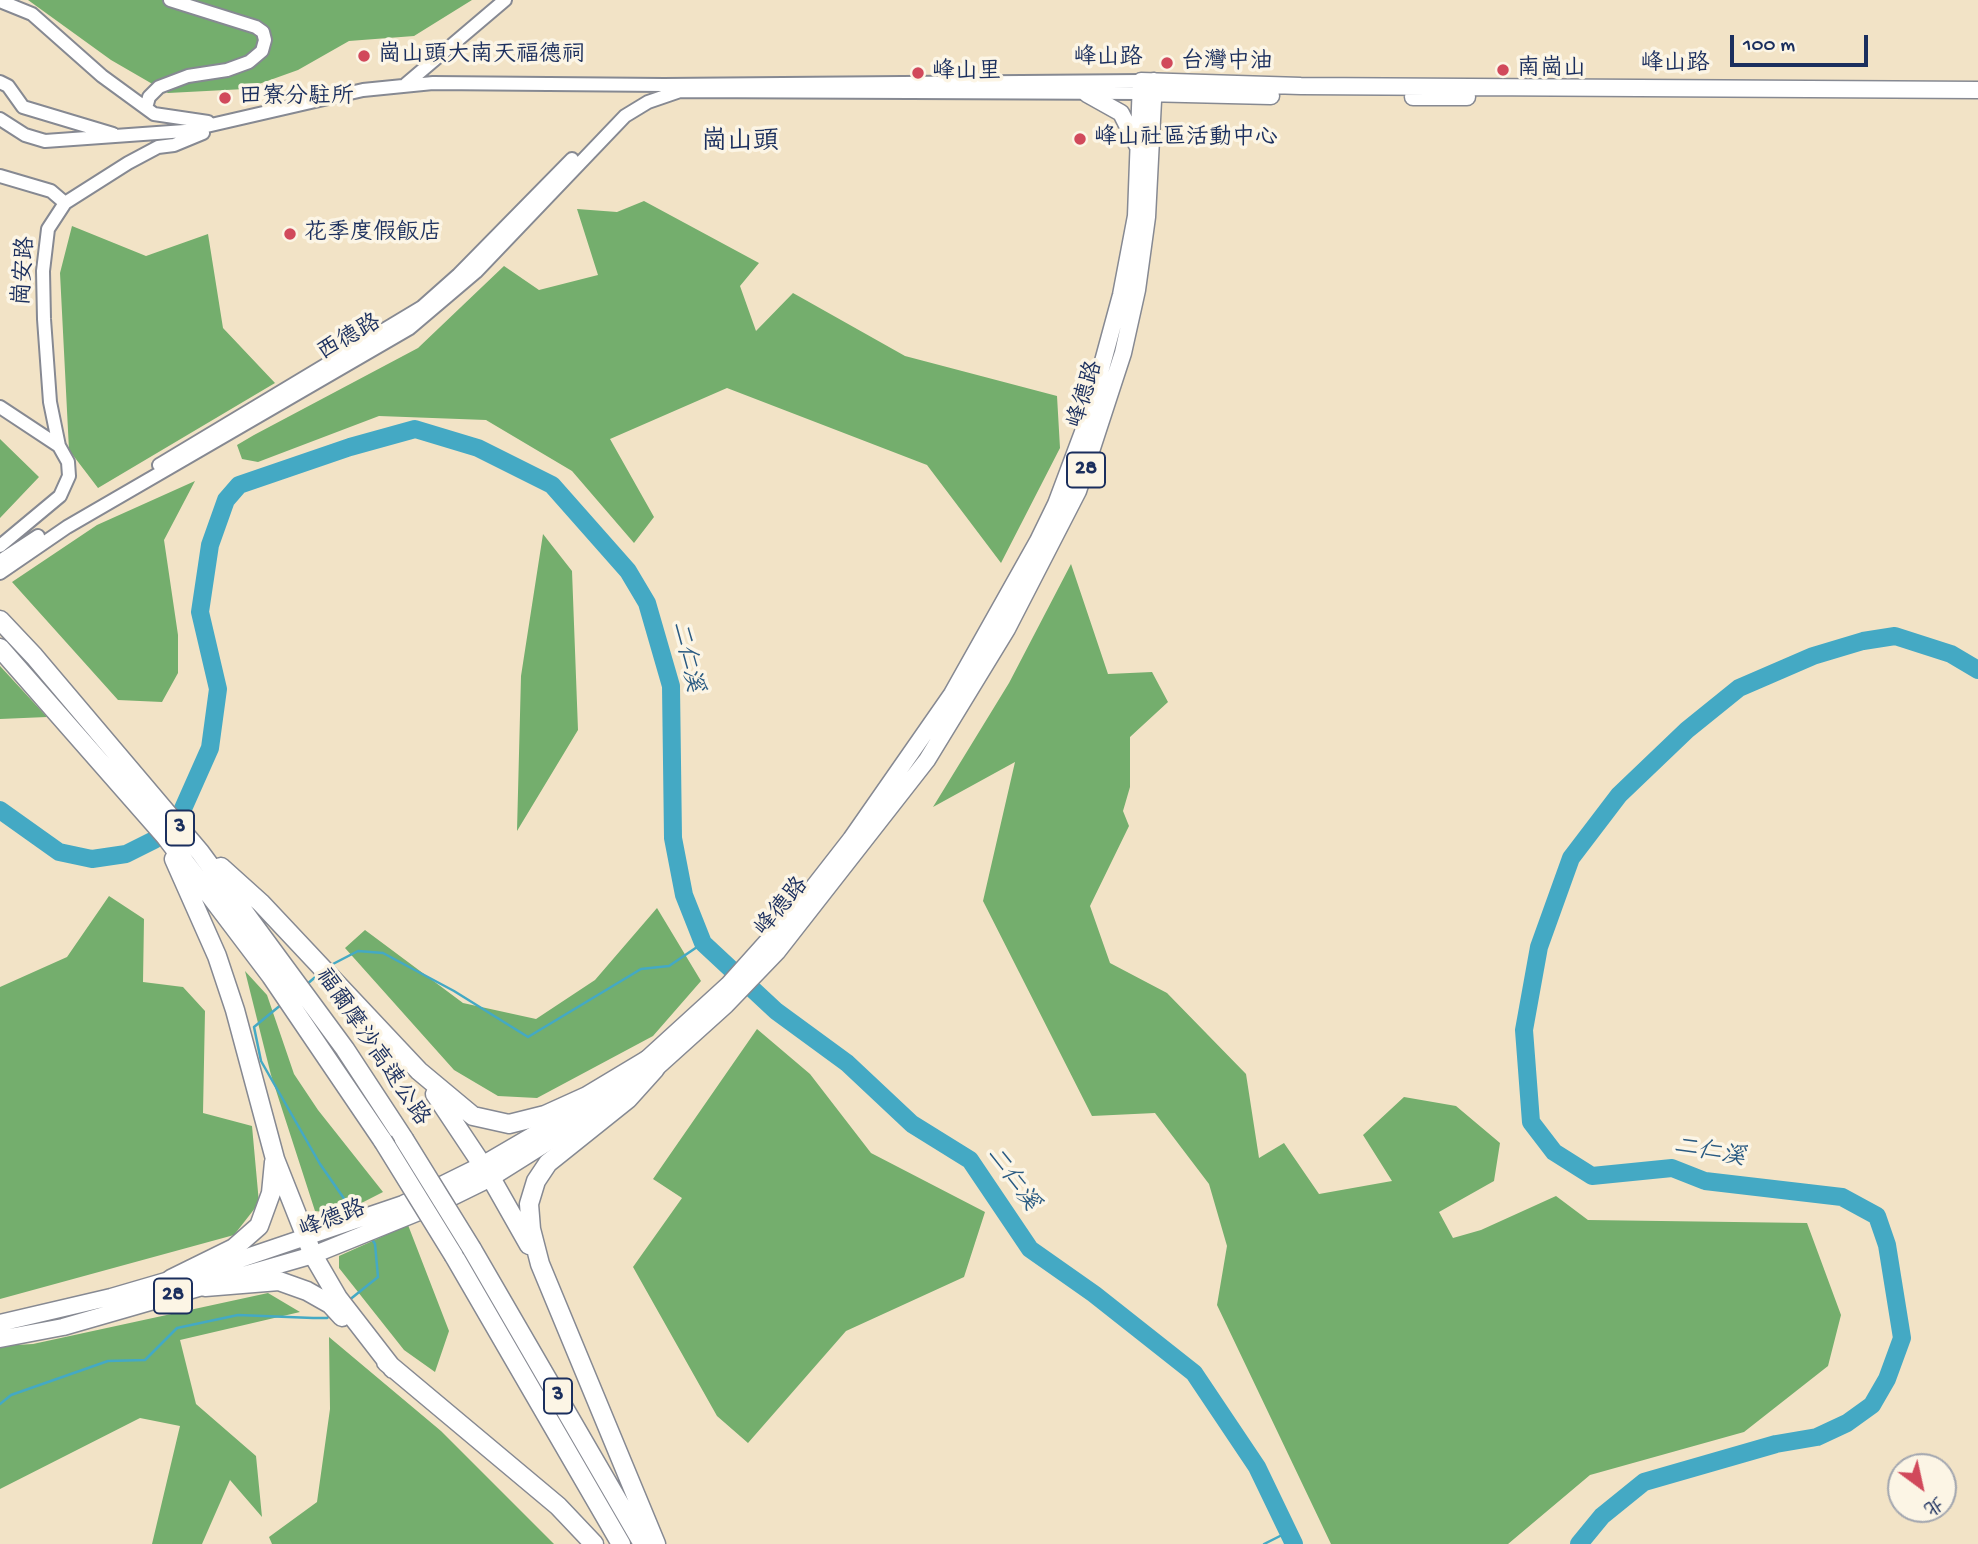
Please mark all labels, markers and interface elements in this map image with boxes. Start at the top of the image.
scale bar [1733,21,1871,65]
text: 100 m [1743,34,1795,59]
place label: 崗山頭大南天福德祠 [378,42,585,70]
street label: 峰山路 [1074,45,1142,73]
marker: 崗山頭大南天福德祠 [356,48,372,64]
place label: 台灣中油 [1181,49,1273,77]
street label: 峰山路 [1641,51,1709,79]
marker: 台灣中油 [1159,55,1175,71]
place label: 南崗山 [1517,56,1586,84]
place label: 峰山里 [932,59,1001,87]
marker: 南崗山 [1495,62,1511,78]
marker: 峰山里 [910,65,926,81]
place label: 田寮分駐所 [239,84,354,112]
marker: 田寮分駐所 [217,90,233,106]
place label: 峰山社區活動中心 [1094,125,1278,153]
district label: 崗山頭 [701,128,779,160]
marker: 峰山社區活動中心 [1072,131,1088,147]
place label: 花季度假飯店 [304,220,442,248]
marker: 花季度假飯店 [282,226,298,242]
street label: 崗安路 [10,236,42,306]
street label: 西德路 [313,310,387,368]
street label: 峰德路 [1064,358,1110,432]
road number: 28 [1067,452,1105,488]
water label: 二仁溪 [663,619,707,695]
road number: 3 [166,810,194,846]
street label: 峰德路 [750,873,816,943]
street label: 福爾摩沙高速公路 [308,964,434,1132]
water label: 二仁溪 [1671,1134,1747,1174]
water label: 二仁溪 [978,1142,1044,1218]
street label: 峰德路 [296,1196,370,1246]
road number: 28 [154,1278,192,1314]
road number: 3 [544,1378,572,1414]
north arrow [1887,1453,1957,1523]
text: 北 [1918,1490,1947,1519]

